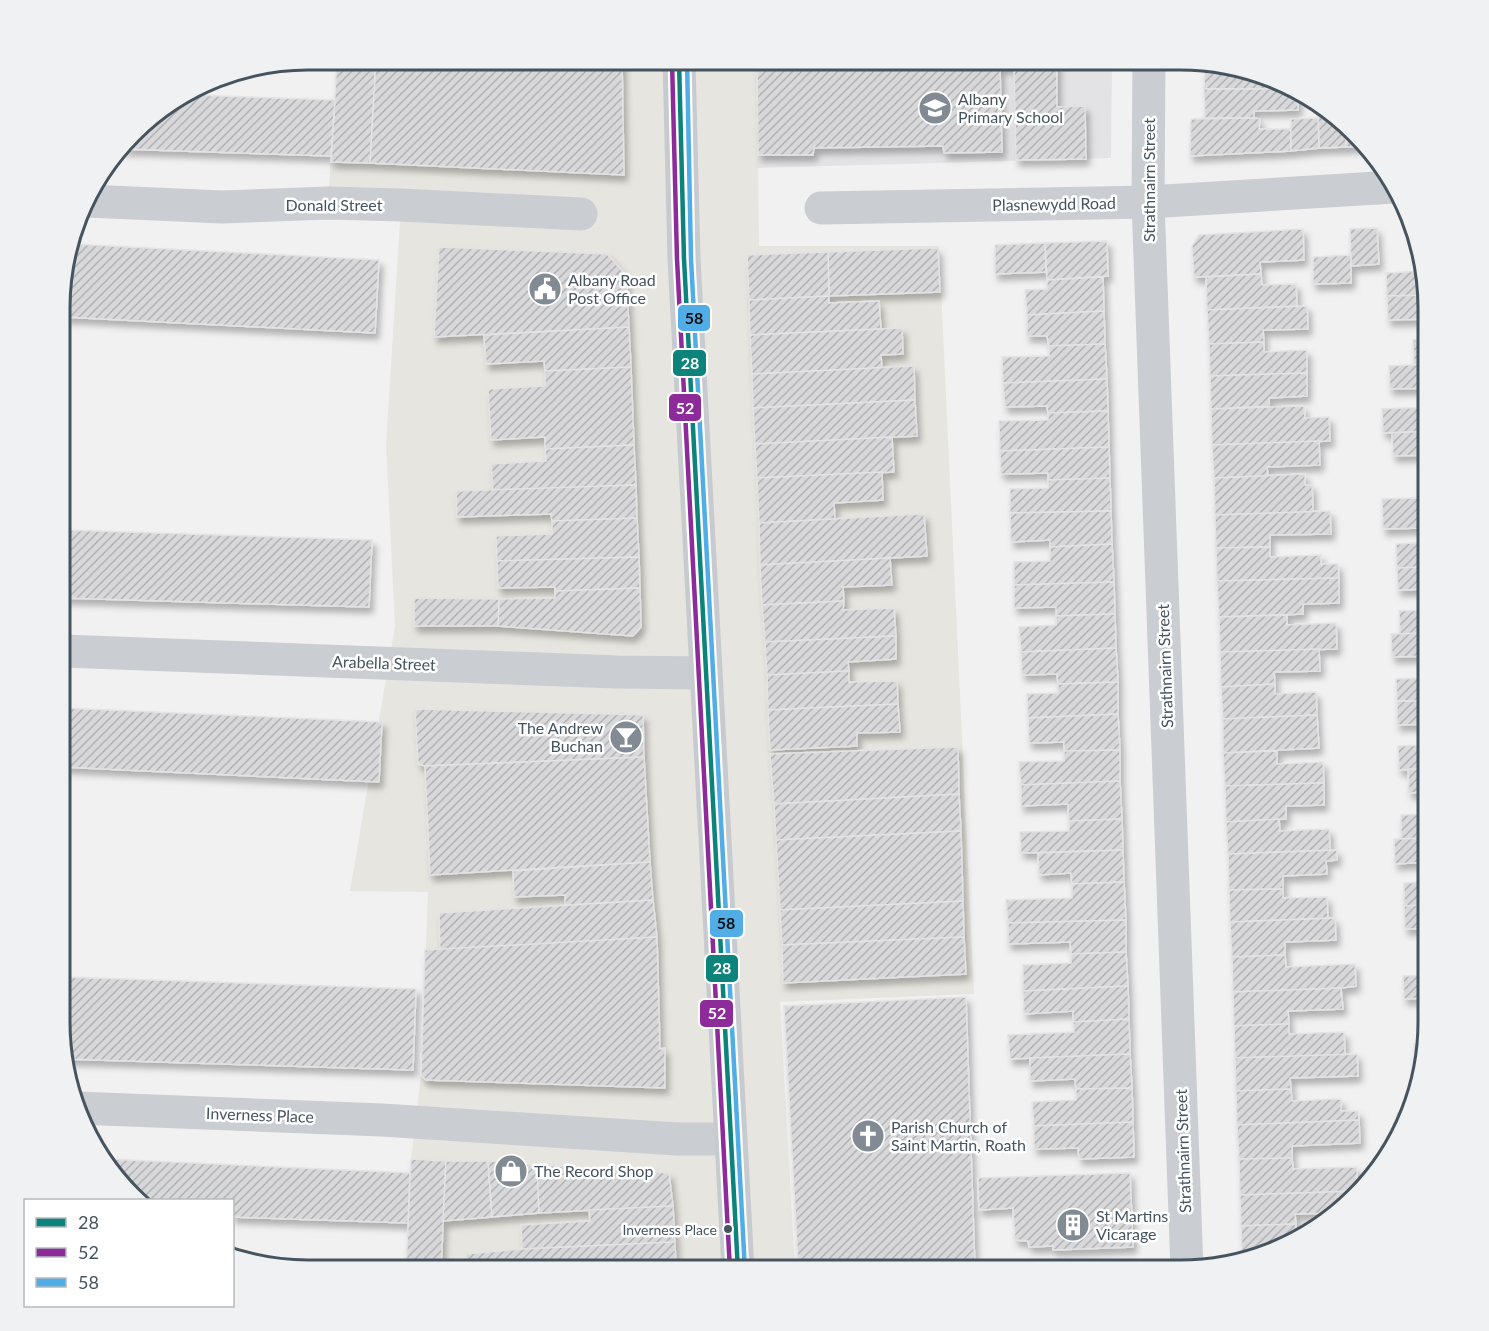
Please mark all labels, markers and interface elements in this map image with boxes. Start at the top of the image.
place label: Albany Primary School [958,89,1063,126]
school or university icon: Albany Primary School [917,90,953,126]
street label: Strathnairn Street [1139,118,1158,242]
street label: Plasnewydd Road [992,193,1116,214]
street label: Donald Street [286,195,383,214]
place label: Albany Road Post Office [568,270,656,307]
public building icon: Albany Road Post Office [527,271,563,307]
line badge: 58 [677,304,711,332]
text: 58 [685,308,703,327]
line badge: 28 [672,349,707,377]
text: 28 [681,353,699,372]
line badge: 52 [668,393,702,422]
text: 52 [676,398,694,417]
street label: Strathnairn Street [1153,603,1176,728]
street label: Arabella Street [332,651,436,674]
place label: The Andrew Buchan [518,718,603,755]
bar icon: The Andrew Buchan [608,719,644,755]
line badge: 58 [709,909,744,938]
text: 58 [717,913,735,932]
line badge: 28 [705,954,739,983]
text: 28 [713,958,731,977]
line badge: 52 [699,999,734,1028]
text: 52 [708,1003,726,1022]
street label: Strathnairn Street [1171,1088,1194,1213]
street label: Inverness Place [206,1103,314,1126]
place label: Parish Church of Saint Martin, Roath [891,1117,1026,1154]
church icon: Parish Church of Saint Martin, Roath [850,1118,886,1154]
shop icon: The Record Shop [493,1153,529,1189]
place label: The Record Shop [534,1161,653,1180]
legend [24,1199,234,1307]
place label: St Martins Vicarage [1096,1206,1168,1243]
building icon: St Martins Vicarage [1055,1207,1091,1243]
text: 28 [78,1211,99,1233]
place label: Inverness Place [623,1221,717,1238]
marker: Inverness Place [722,1223,734,1235]
text: 52 [78,1241,99,1263]
text: 58 [78,1271,99,1293]

